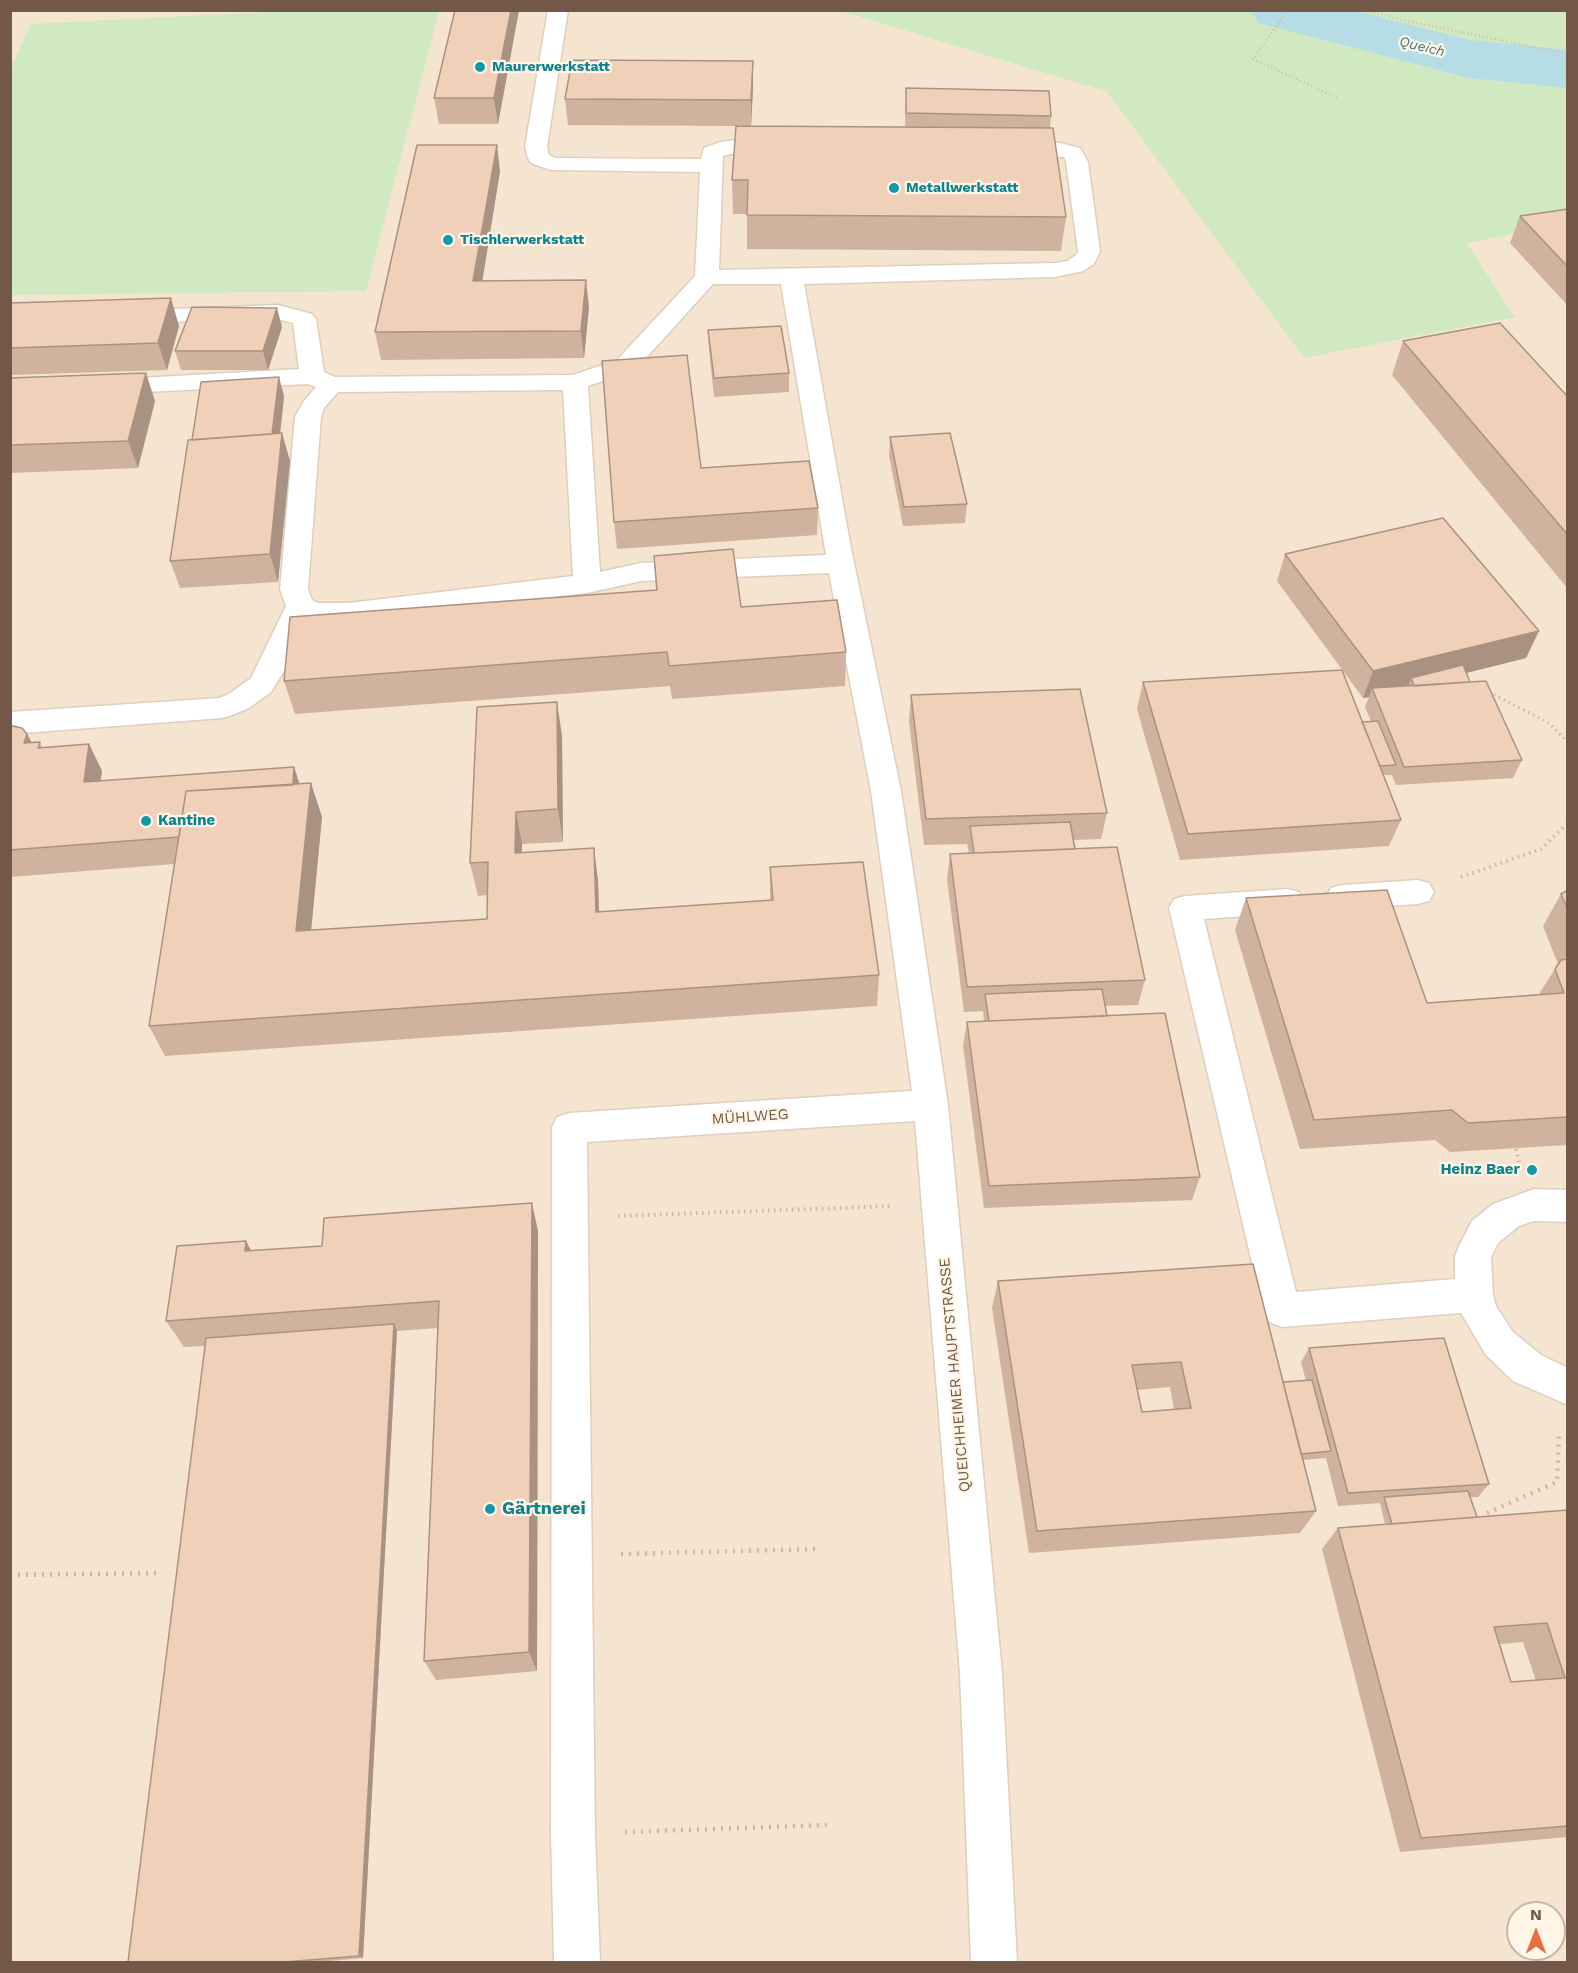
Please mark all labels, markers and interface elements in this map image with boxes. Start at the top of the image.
water label: Queich [1397,33,1447,61]
place label: Maurerwerkstatt [492,59,610,75]
marker: Maurerwerkstatt [473,60,487,74]
place label: Metallwerkstatt [906,180,1018,196]
marker: Metallwerkstatt [887,181,901,195]
place label: Tischlerwerkstatt [460,232,584,248]
marker: Tischlerwerkstatt [441,233,455,247]
place label: Kantine [158,812,215,830]
marker: Kantine [139,814,153,828]
street label: MÜHLWEG [711,1105,789,1129]
place label: Heinz Baer [1441,1161,1520,1179]
marker: Heinz Baer [1525,1163,1539,1177]
street label: QUEICHHEIMER HAUPTSTRASSE [936,1257,974,1493]
place label: Gärtnerei [502,1498,586,1520]
marker: Gärtnerei [483,1502,497,1516]
north arrow [1506,1901,1566,1961]
text: N [1530,1905,1542,1924]

